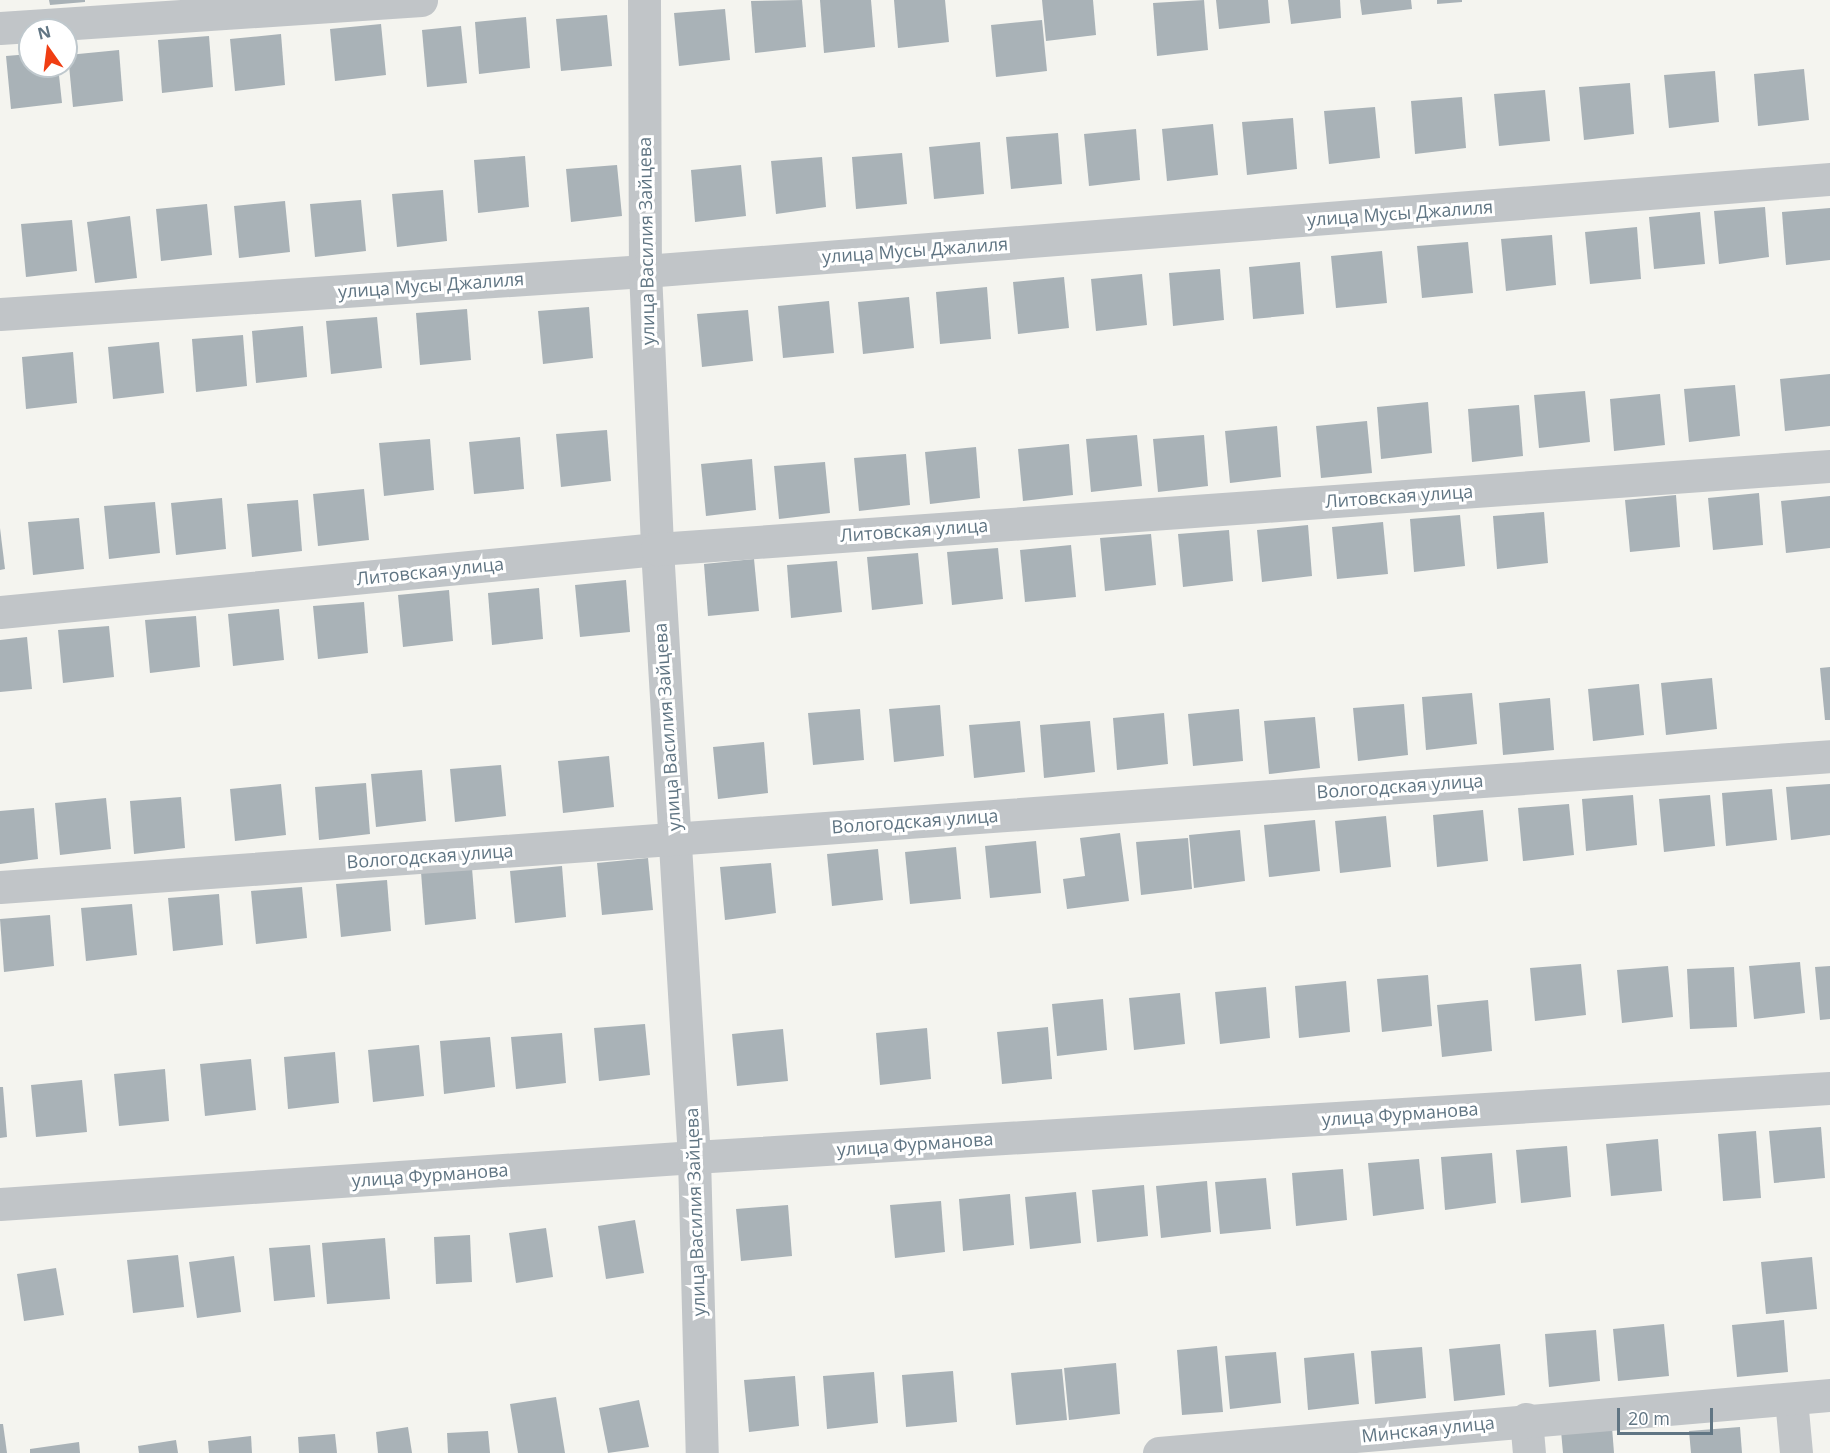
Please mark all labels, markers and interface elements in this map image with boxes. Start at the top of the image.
north arrow [18,18,78,78]
text: N [35,20,53,45]
street label: улица Василия Зайцева [633,137,659,345]
street label: улица Мусы Джалиля [1306,196,1494,230]
street label: улица Мусы Джалиля [821,233,1009,267]
street label: улица Мусы Джалиля [337,268,525,302]
street label: Литовская улица [1324,480,1474,512]
street label: Литовская улица [839,514,989,546]
street label: Литовская улица [355,553,505,589]
street label: улица Василия Зайцева [649,622,685,832]
street label: Вологодская улица [1316,769,1484,803]
street label: Вологодская улица [831,804,999,838]
street label: Вологодская улица [346,839,514,873]
street label: улица Фурманова [1321,1098,1479,1130]
street label: улица Василия Зайцева [681,1107,709,1317]
street label: улица Фурманова [836,1128,994,1160]
street label: улица Фурманова [351,1159,509,1191]
scale bar [1620,1396,1716,1434]
text: 20 m [1628,1406,1670,1430]
street label: Минская улица [1360,1411,1496,1447]

